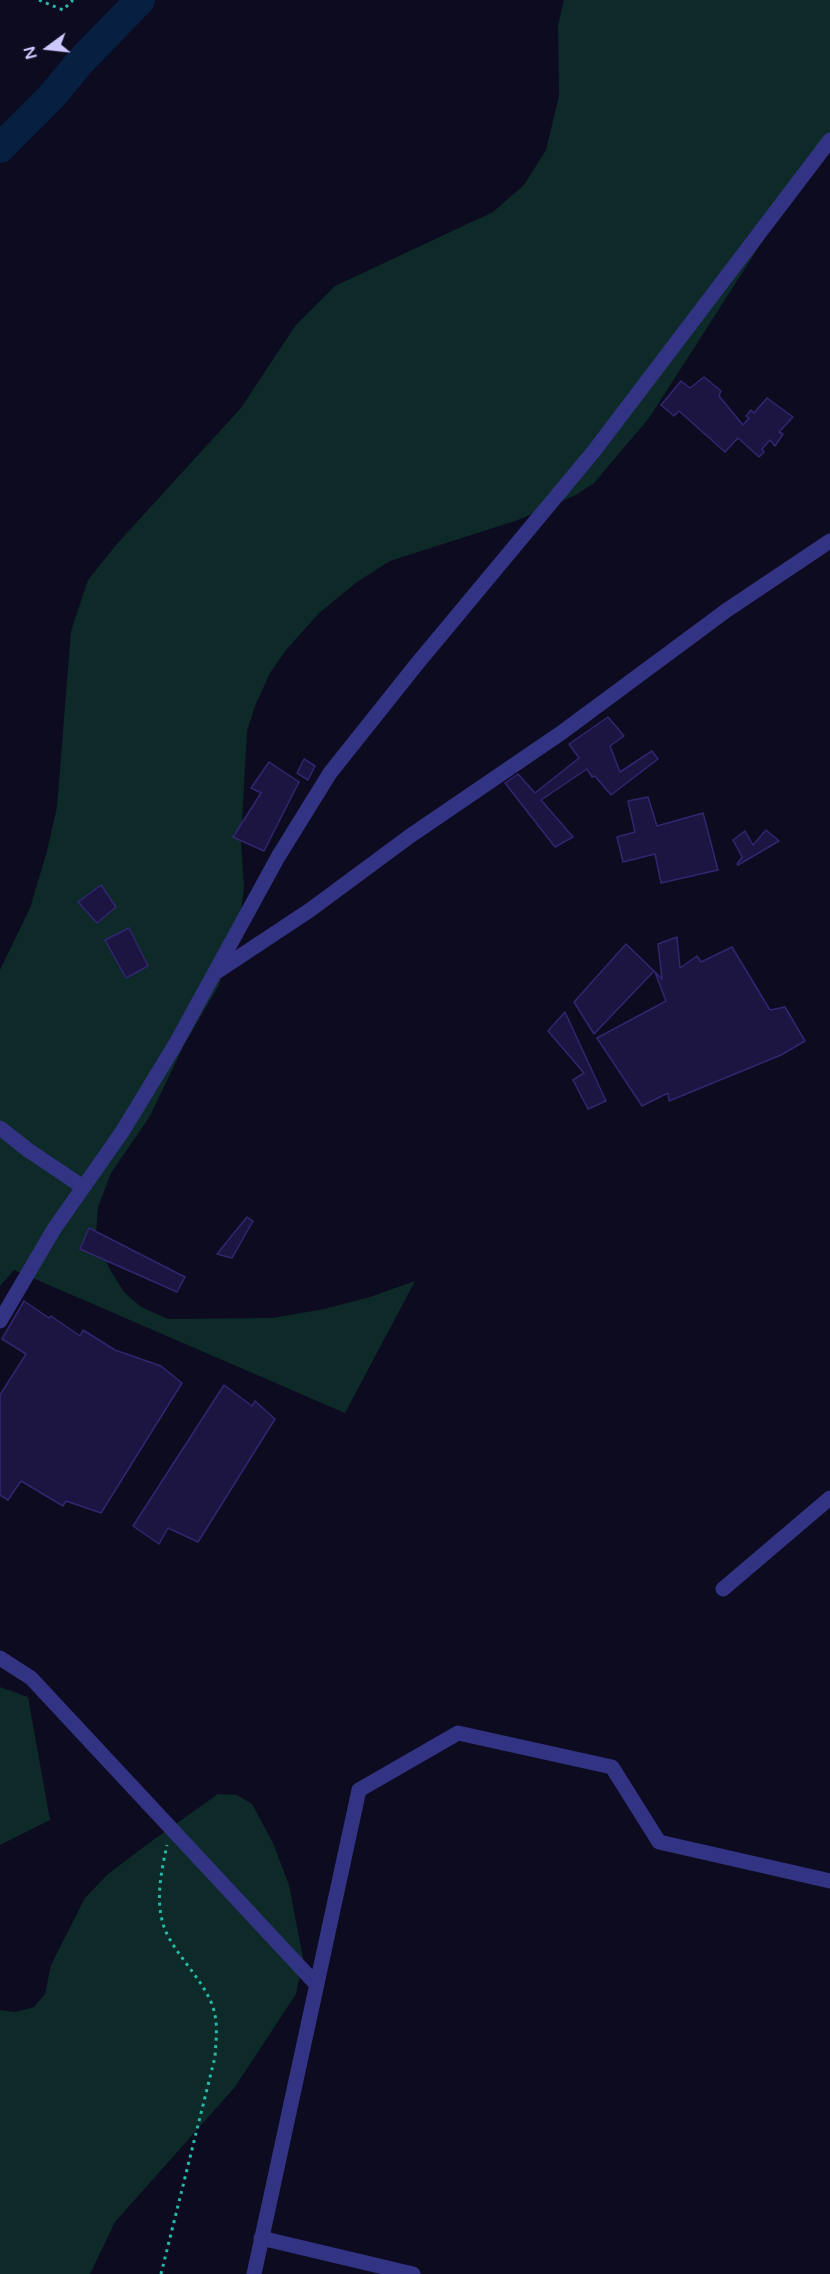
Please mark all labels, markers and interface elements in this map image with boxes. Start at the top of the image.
north arrow [18,18,78,78]
text: N [19,44,42,61]

